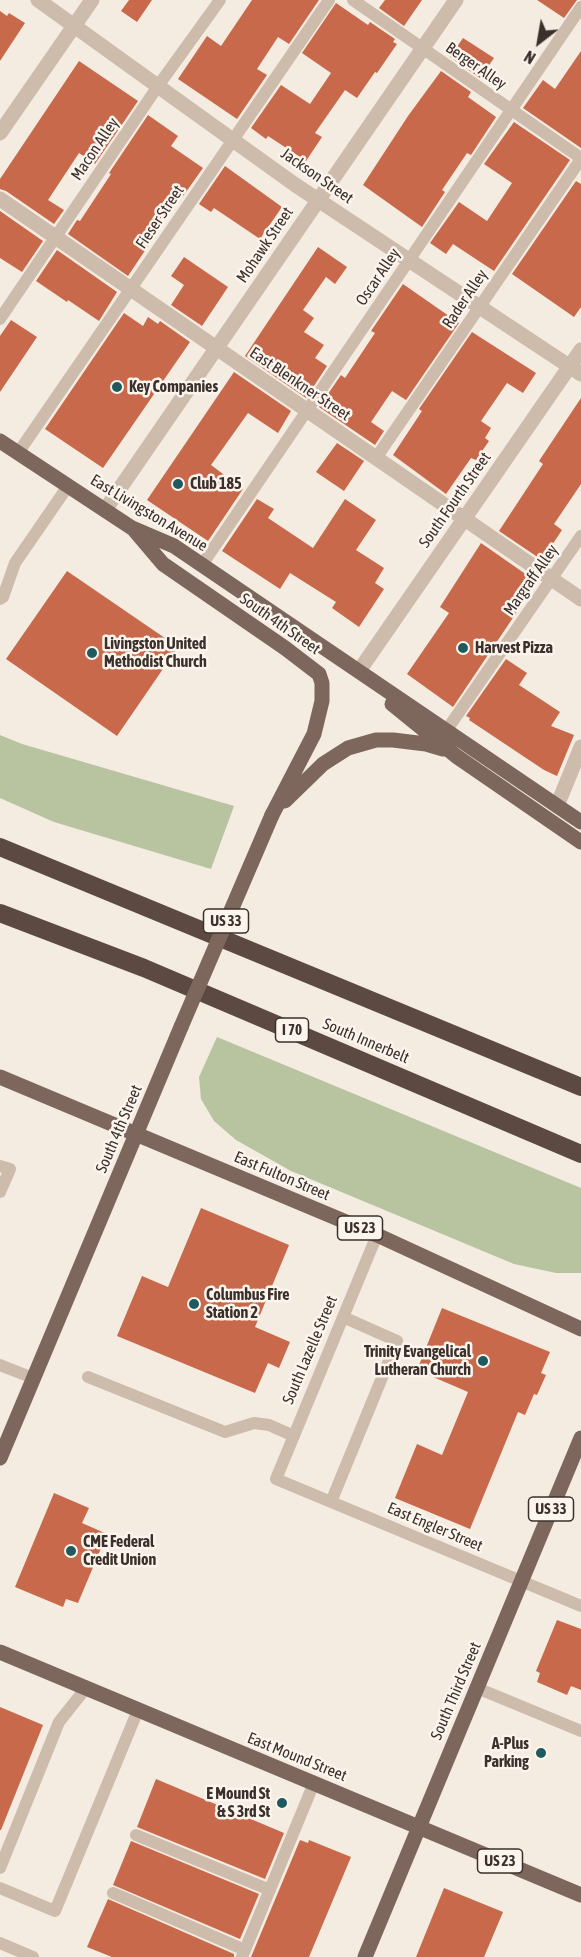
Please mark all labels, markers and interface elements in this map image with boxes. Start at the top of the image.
north arrow [509,12,569,72]
street label: Berger Alley [442,38,510,94]
text: N [521,47,538,68]
street label: Macon Alley [67,114,123,184]
street label: Jackson Street [277,144,357,208]
street label: Fieser Street [132,182,188,252]
street label: Mohawk Street [233,203,297,287]
street label: Oscar Alley [352,245,404,309]
street label: Rader Alley [438,266,492,332]
street label: East Blenkner Street [246,343,354,425]
place label: Key Companies [129,377,218,397]
marker: Key Companies [110,380,124,394]
street label: South Fourth Street [415,449,495,551]
street label: East Livingston Avenue [87,470,211,556]
place label: Club 185 [190,474,242,494]
marker: Club 185 [171,477,185,491]
street label: Margraff Alley [500,541,562,619]
street label: South 4th Street [236,589,324,659]
place label: Livingston United Methodist Church [104,634,207,672]
place label: Harvest Pizza [475,638,553,658]
marker: Harvest Pizza [456,641,470,655]
marker: Livingston United Methodist Church [85,646,99,660]
road number: US 33 [204,909,248,933]
street label: South Innerbelt [320,1014,412,1068]
road number: I 70 [276,1018,308,1042]
street label: South 4th Street [92,1082,146,1176]
street label: East Fulton Street [231,1147,333,1205]
road number: US 23 [338,1216,382,1240]
place label: Columbus Fire Station 2 [206,1285,289,1323]
street label: South Lazelle Street [279,1293,341,1407]
marker: Columbus Fire Station 2 [187,1297,201,1311]
place label: Trinity Evangelical Lutheran Church [364,1342,471,1380]
marker: Trinity Evangelical Lutheran Church [476,1354,490,1368]
road number: US 33 [528,1497,574,1521]
street label: East Engler Street [385,1498,485,1556]
place label: CME Federal Credit Union [83,1532,156,1570]
marker: CME Federal Credit Union [64,1544,78,1558]
street label: South Third Street [427,1639,485,1743]
street label: East Mound Street [245,1728,349,1786]
place label: A-Plus Parking [484,1734,529,1772]
marker: A-Plus Parking [534,1746,548,1760]
place label: E Mound St & S 3rd St [206,1784,270,1822]
marker: E Mound St & S 3rd St [275,1796,289,1810]
road number: US 23 [478,1849,522,1873]

